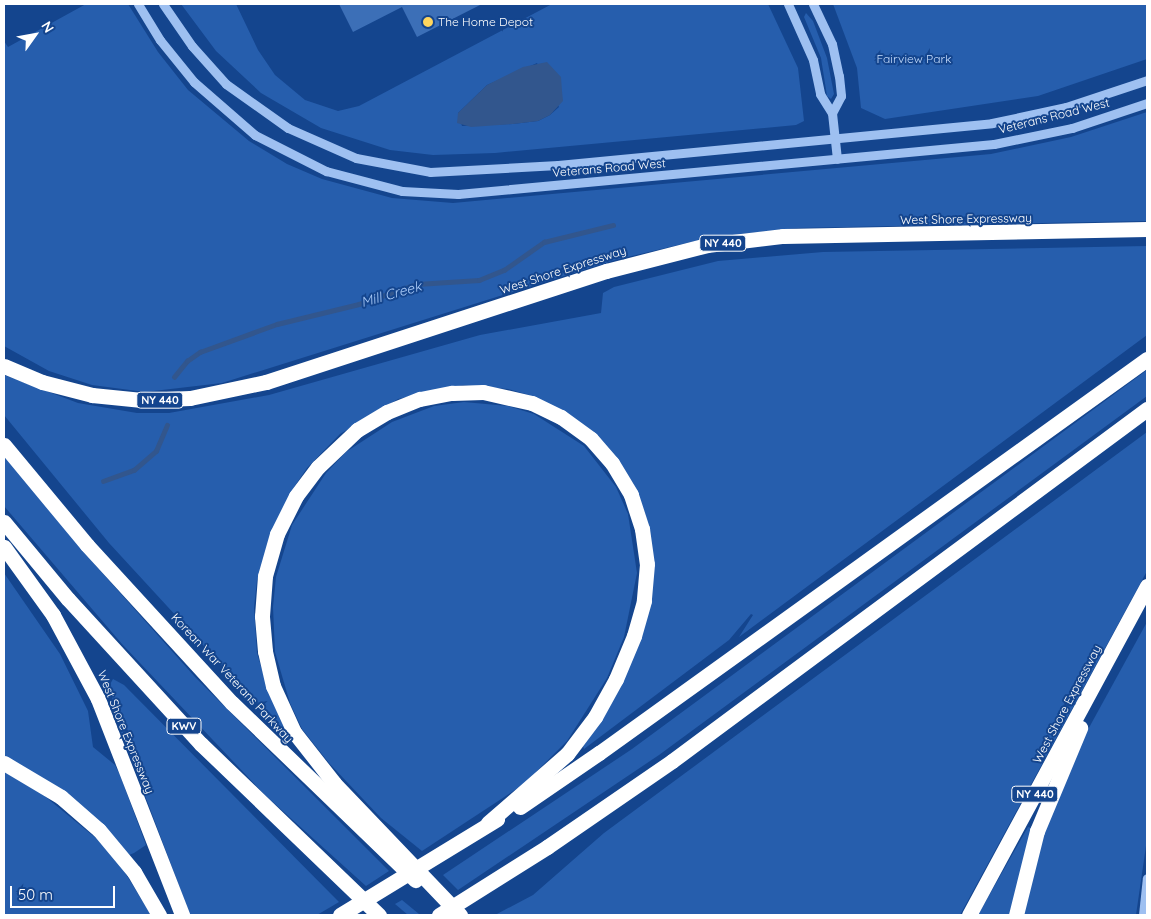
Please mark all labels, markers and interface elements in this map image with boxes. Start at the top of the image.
north arrow [10,10,60,60]
place label: The Home Depot [438,15,533,29]
marker: The Home Depot [422,16,434,28]
text: N [37,18,58,36]
park label: Fairview Park [876,52,952,66]
street label: Veterans Road West [997,95,1111,137]
street label: Veterans Road West [552,156,666,180]
street label: West Shore Expressway [900,211,1032,227]
road number: NY 440 [699,234,747,252]
street label: West Shore Expressway [498,243,628,297]
water label: Mill Creek [359,277,423,311]
road number: NY 440 [136,392,184,408]
street label: Korean War Veterans Parkway [168,610,296,746]
street label: West Shore Expressway [1030,642,1104,766]
street label: West Shore Expressway [95,668,157,796]
road number: KWV [166,718,202,734]
road number: NY 440 [1011,786,1059,802]
scale bar [12,876,118,908]
text: 50 m [18,885,53,904]

